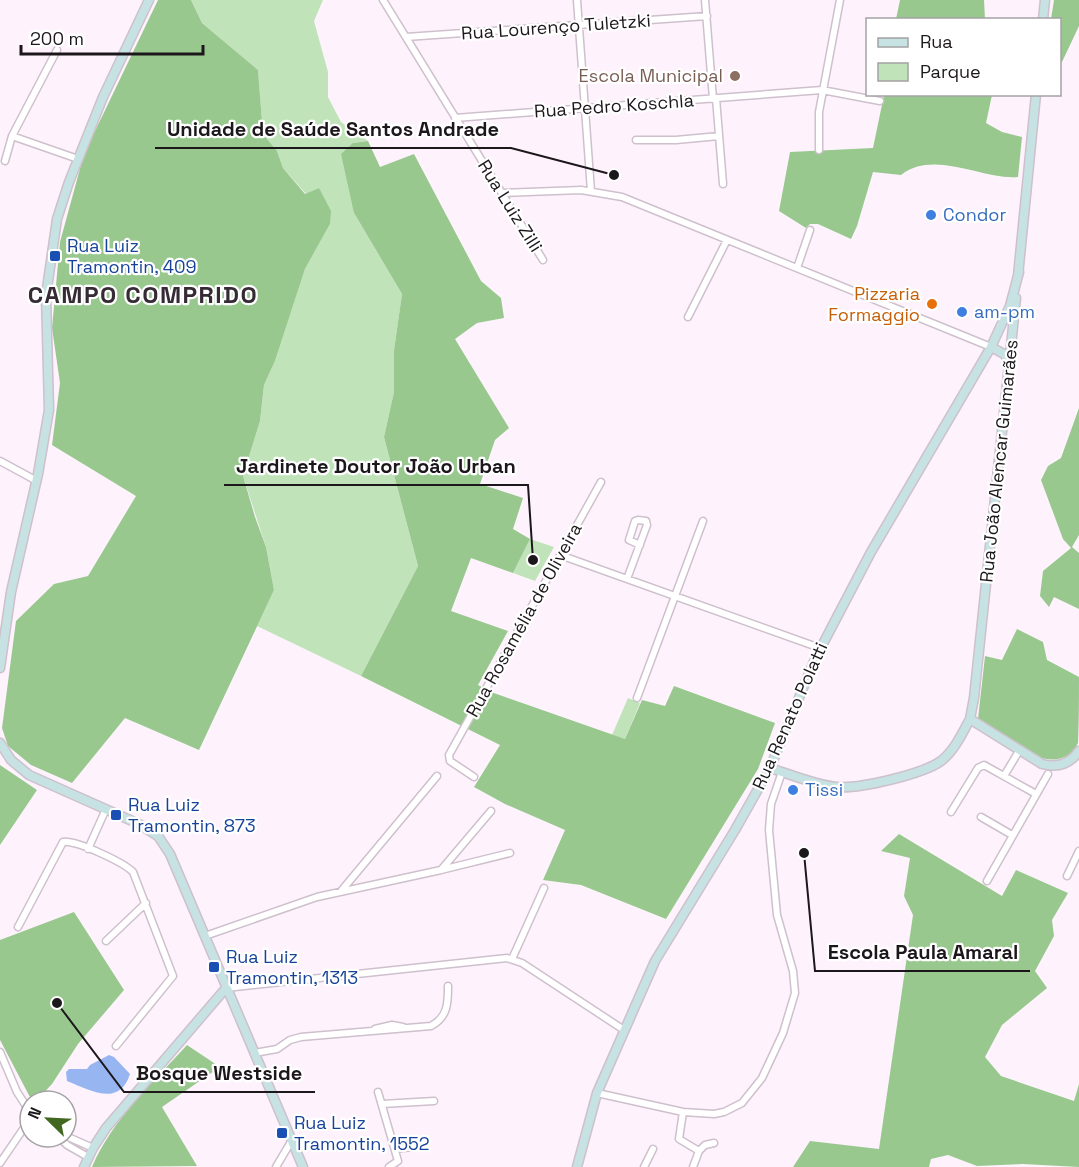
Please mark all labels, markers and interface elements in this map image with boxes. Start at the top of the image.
street label: Rua Lourenço Tuletzki [460,8,652,45]
scale bar [21,18,202,56]
legend [866,18,1061,96]
text: 200 m [30,27,84,50]
text: Rua [920,30,953,53]
text: Parque [920,60,981,83]
place label: Escola Municipal [579,64,723,87]
marker: Escola Municipal [728,69,742,83]
street label: Rua Pedro Koschla [533,88,695,123]
callout: Unidade de Saúde Santos Andrade [155,110,511,148]
text: Unidade de Saúde Santos Andrade [167,116,499,142]
street label: Rua Luiz Zilli [473,155,548,256]
place label: Condor [943,203,1006,226]
marker: Condor [924,208,938,222]
place label: Rua Luiz Tramontin, 409 [67,234,197,278]
marker: Rua Luiz Tramontin, 409 [48,249,62,263]
district label: CAMPO COMPRIDO [28,279,258,310]
place label: Pizzaria Formaggio [828,282,920,326]
marker: Pizzaria Formaggio [925,297,939,311]
place label: am-pm [974,300,1035,323]
marker: am-pm [955,305,969,319]
street label: Rua João Alencar Guimarães [974,338,1023,584]
callout: Jardinete Doutor João Urban [224,447,528,485]
text: Jardinete Doutor João Urban [236,453,516,479]
street label: Rua Rosamélia de Oliveira [461,519,587,721]
street label: Rua Renato Polatti [747,639,832,793]
place label: Tissi [805,778,843,801]
marker: Tissi [786,783,800,797]
place label: Rua Luiz Tramontin, 873 [128,793,256,837]
marker: Rua Luiz Tramontin, 873 [109,808,123,822]
callout: Escola Paula Amaral [815,933,1030,971]
text: Escola Paula Amaral [828,939,1018,965]
place label: Rua Luiz Tramontin, 1313 [226,945,358,989]
marker: Rua Luiz Tramontin, 1313 [207,960,221,974]
callout: Bosque Westside [124,1054,315,1092]
text: Bosque Westside [136,1060,302,1086]
north arrow [18,1089,78,1149]
text: N [23,1104,47,1122]
place label: Rua Luiz Tramontin, 1552 [294,1111,430,1155]
marker: Rua Luiz Tramontin, 1552 [275,1126,289,1140]

